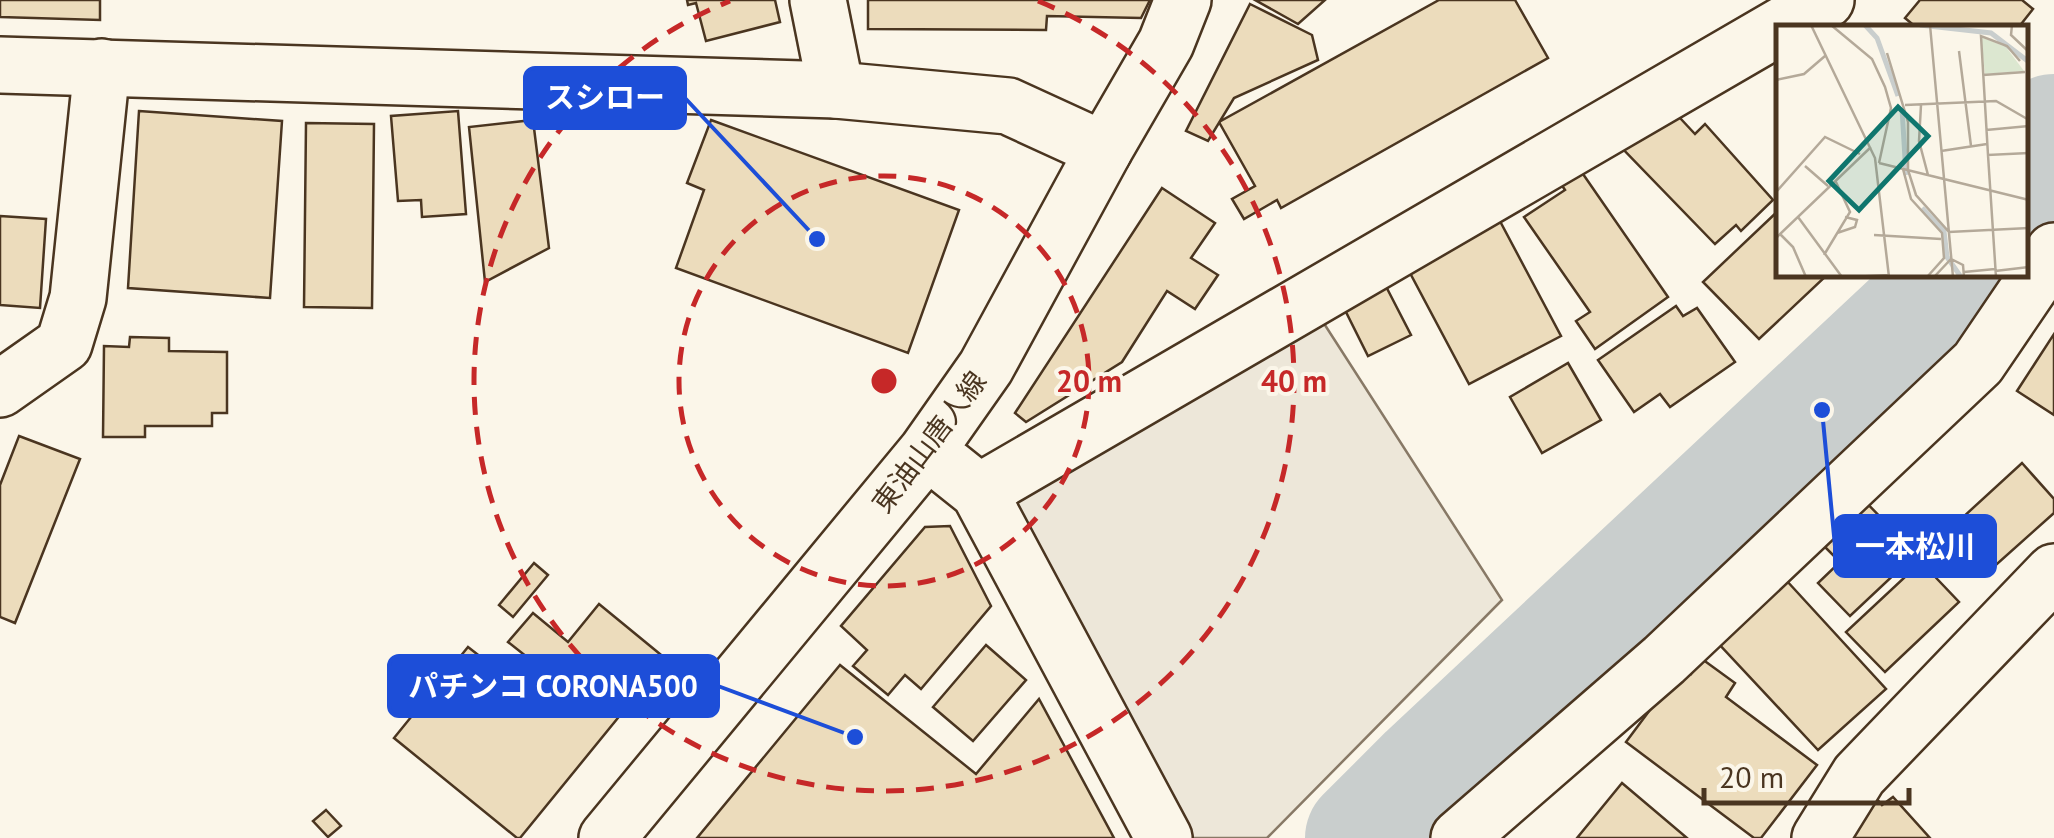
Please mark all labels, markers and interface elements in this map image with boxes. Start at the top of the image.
inset map [1776,25,2029,278]
callout: スシロー [525,68,685,128]
text: スシロー [545,77,665,116]
text: 20 m [1056,361,1122,400]
text: 40 m [1261,361,1327,400]
street label: 東油山唐人線 [863,363,994,520]
centre of rings [866,363,902,399]
callout: 一本松川 [1835,516,1995,576]
text: 一本松川 [1855,526,1975,565]
callout: パチンコ CORONA500 [389,656,718,716]
text: パチンコ CORONA500 [408,666,698,705]
scale bar [1704,743,1909,805]
text: 20 m [1719,757,1784,796]

